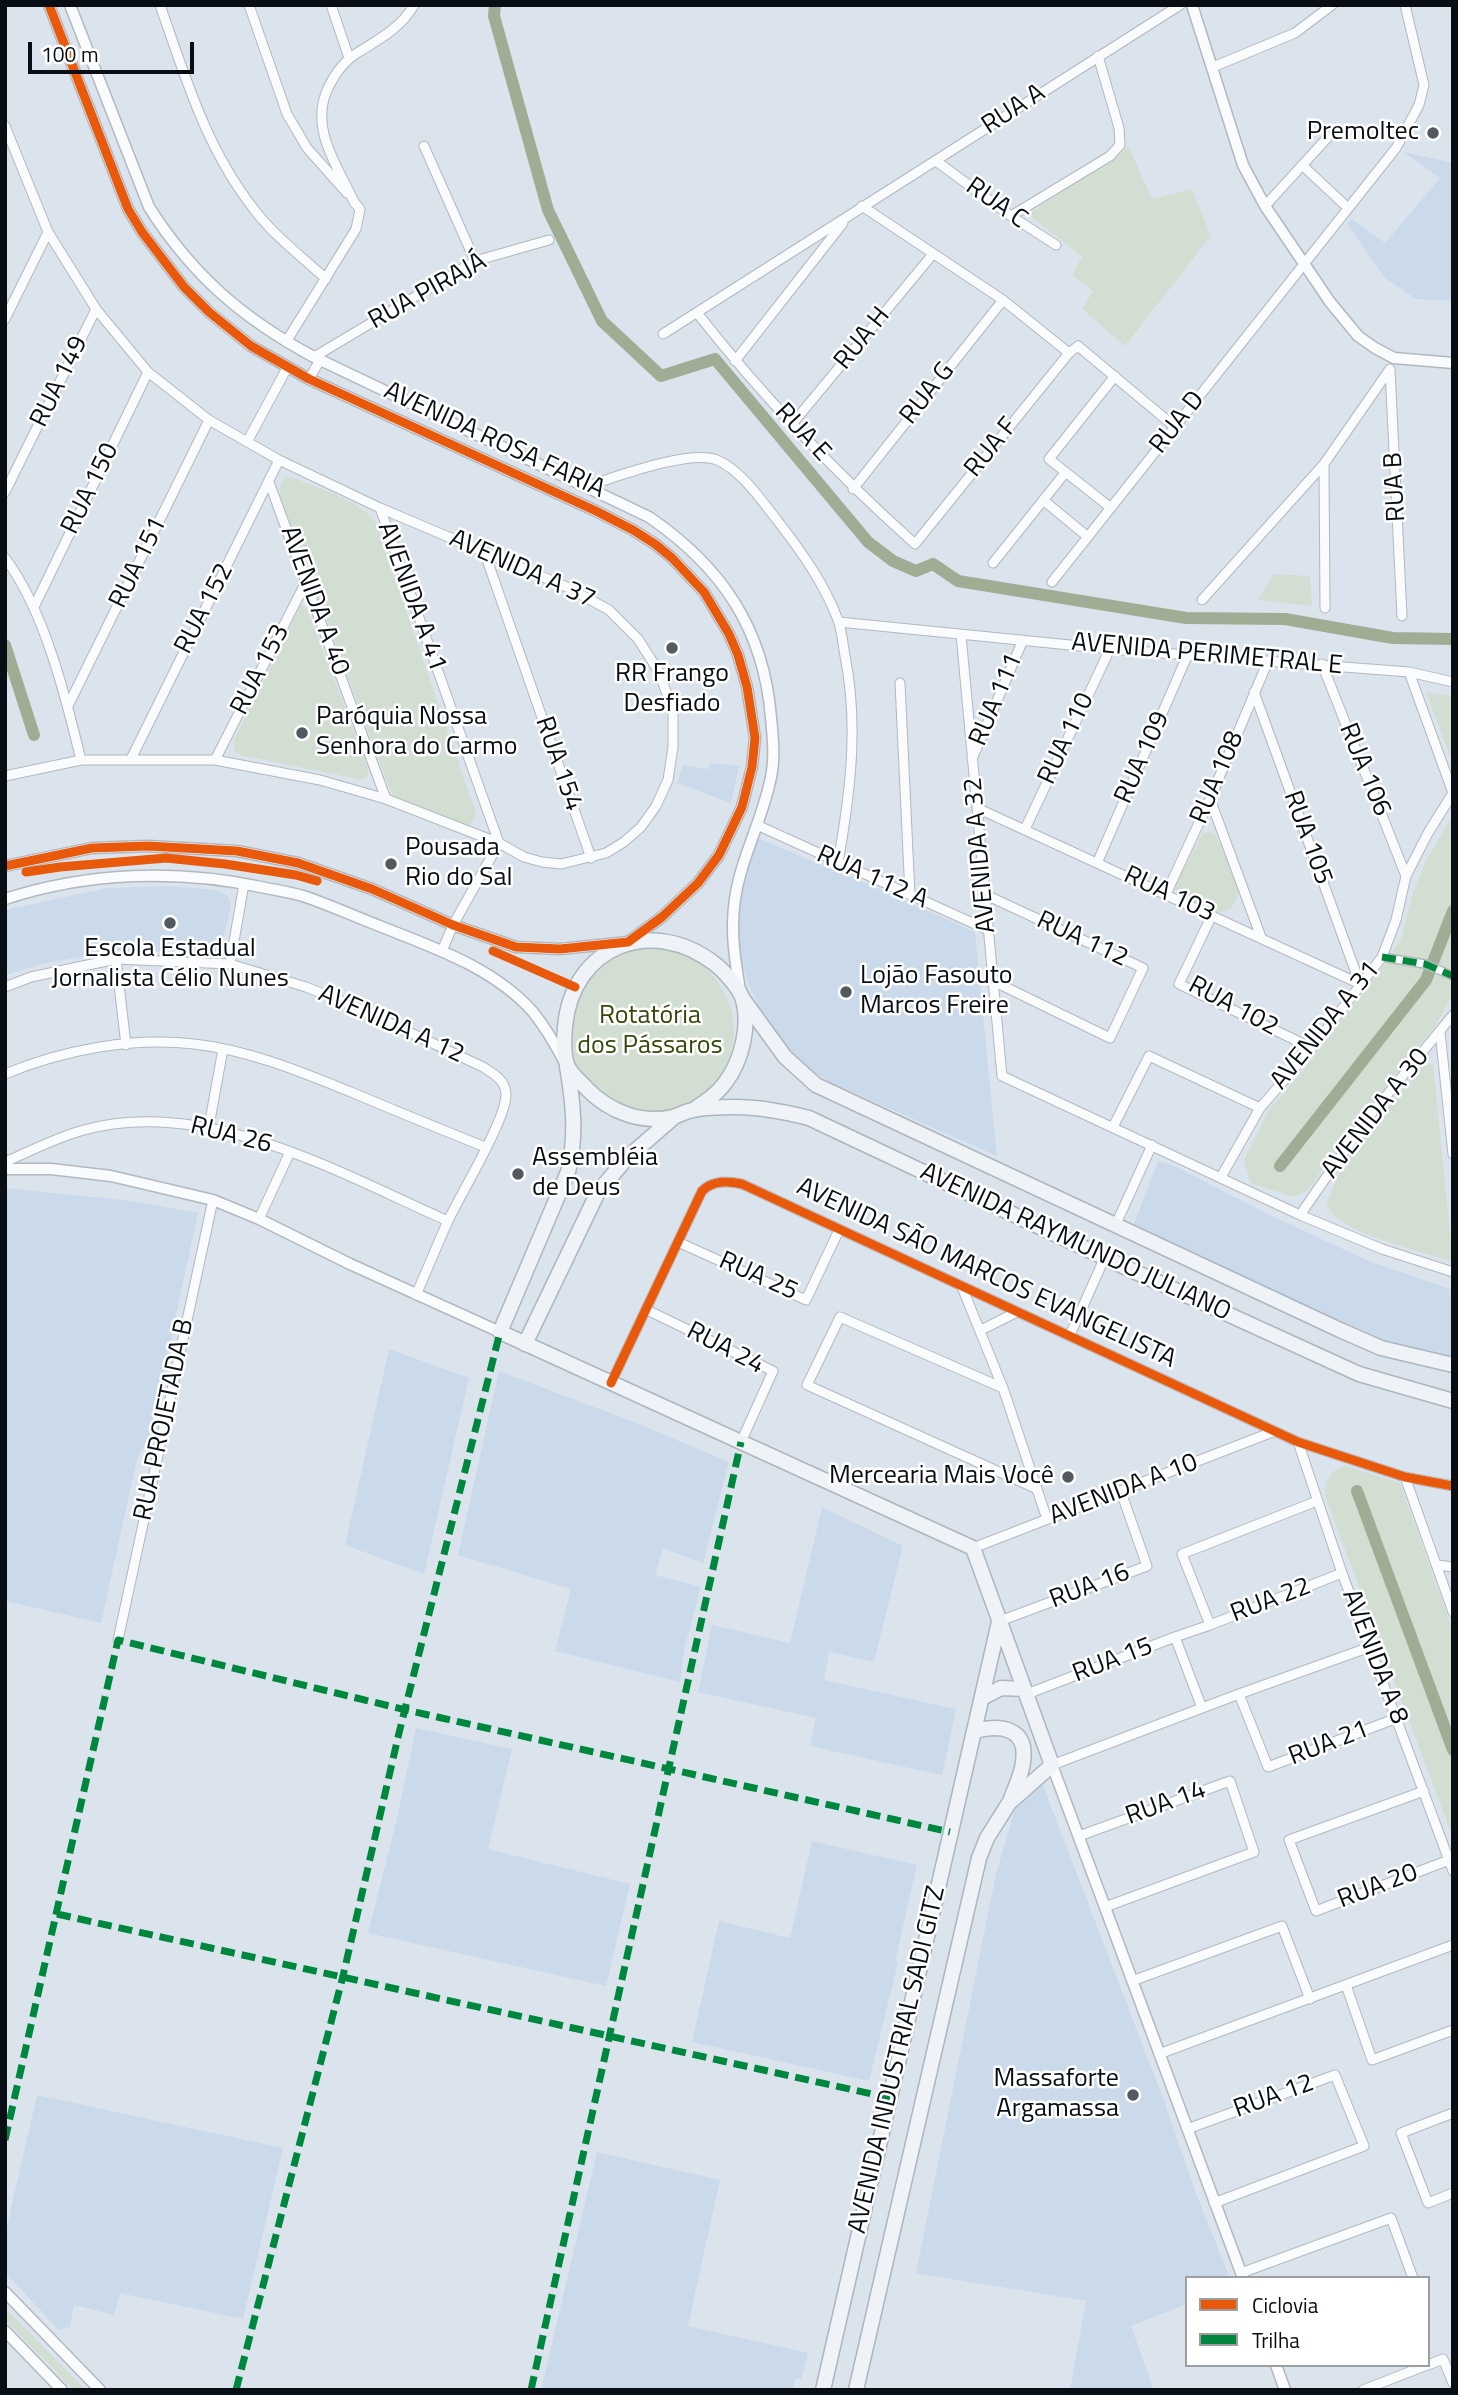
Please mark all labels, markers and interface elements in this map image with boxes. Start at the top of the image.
scale bar [32,28,198,72]
text: 100 m [41,38,98,70]
street label: RUA A [976,78,1052,142]
place label: Premoltec [1307,117,1419,149]
marker: Premoltec [1425,125,1441,141]
street label: RUA C [959,172,1033,236]
street label: RUA PIRAJÁ [364,247,492,337]
street label: RUA H [828,301,898,377]
street label: RUA 149 [25,331,95,433]
street label: RUA G [894,357,962,431]
street label: AVENIDA ROSA FARIA [379,376,609,506]
street label: RUA D [1144,386,1212,460]
street label: RUA E [767,397,837,469]
street label: RUA F [959,412,1025,484]
street label: RUA 150 [56,438,126,540]
street label: RUA B [1379,451,1413,523]
street label: RUA 151 [104,512,174,614]
street label: AVENIDA A 41 [370,518,452,676]
street label: AVENIDA A 40 [273,522,355,680]
street label: AVENIDA A 37 [444,524,600,616]
street label: RUA 152 [169,558,241,660]
street label: RUA 153 [225,619,297,721]
street label: AVENIDA PERIMETRAL E [1070,628,1344,682]
marker: RR Frango Desfiado [664,640,680,656]
street label: RUA 111 [964,649,1030,751]
place label: RR Frango Desfiado [615,659,729,720]
street label: RUA 110 [1032,688,1102,790]
place label: Paróquia Nossa Senhora do Carmo [316,702,517,764]
street label: RUA 109 [1109,707,1177,809]
street label: RUA 154 [527,713,589,815]
street label: RUA 106 [1331,719,1397,821]
marker: Paróquia Nossa Senhora do Carmo [294,725,310,741]
street label: RUA 108 [1185,727,1251,829]
street label: AVENIDA A 32 [959,776,1003,934]
street label: RUA 105 [1276,787,1338,889]
place label: Pousada Rio do Sal [405,833,512,894]
street label: RUA 112 A [811,840,933,916]
marker: Pousada Rio do Sal [383,856,399,872]
street label: RUA 103 [1118,860,1220,930]
street label: RUA 112 [1031,905,1133,975]
marker: Escola Estadual Jornalista Célio Nunes [162,915,178,931]
place label: Escola Estadual Jornalista Célio Nunes [51,934,289,996]
street label: AVENIDA A 31 [1265,955,1387,1097]
place label: Lojão Fasouto Marcos Freire [860,961,1013,1023]
street label: RUA 102 [1183,970,1283,1044]
street label: AVENIDA A 12 [313,979,469,1071]
marker: Lojão Fasouto Marcos Freire [838,984,854,1000]
park label: Rotatória dos Pássaros [577,1001,723,1062]
street label: AVENIDA A 30 [1316,1043,1436,1185]
street label: RUA 26 [187,1111,275,1161]
place label: Assembléia de Deus [532,1143,658,1204]
street label: AVENIDA RAYMUNDO JULIANO [915,1157,1235,1329]
marker: Assembléia de Deus [510,1166,526,1182]
street label: AVENIDA SÃO MARCOS EVANGELISTA [791,1172,1181,1376]
street label: RUA 25 [714,1246,802,1308]
street label: RUA PROJETADA B [128,1316,202,1524]
street label: RUA 24 [681,1316,769,1382]
street label: AVENIDA A 10 [1045,1447,1203,1533]
place label: Mercearia Mais Você [829,1461,1054,1493]
marker: Mercearia Mais Você [1060,1469,1076,1485]
street label: RUA 16 [1046,1558,1134,1616]
street label: RUA 22 [1227,1572,1315,1630]
street label: AVENIDA A 8 [1334,1585,1414,1729]
street label: RUA 15 [1069,1632,1157,1690]
street label: RUA 21 [1285,1715,1373,1773]
street label: RUA 14 [1122,1775,1210,1833]
street label: RUA 20 [1334,1858,1422,1916]
street label: AVENIDA INDUSTRIAL SADI GITZ [843,1883,953,2237]
place label: Massaforte Argamassa [994,2064,1119,2126]
street label: RUA 12 [1230,2068,1318,2126]
marker: Massaforte Argamassa [1125,2087,1141,2103]
legend [1185,2276,1430,2367]
text: Ciclovia [1252,2289,1318,2321]
text: Trilha [1252,2324,1300,2356]

